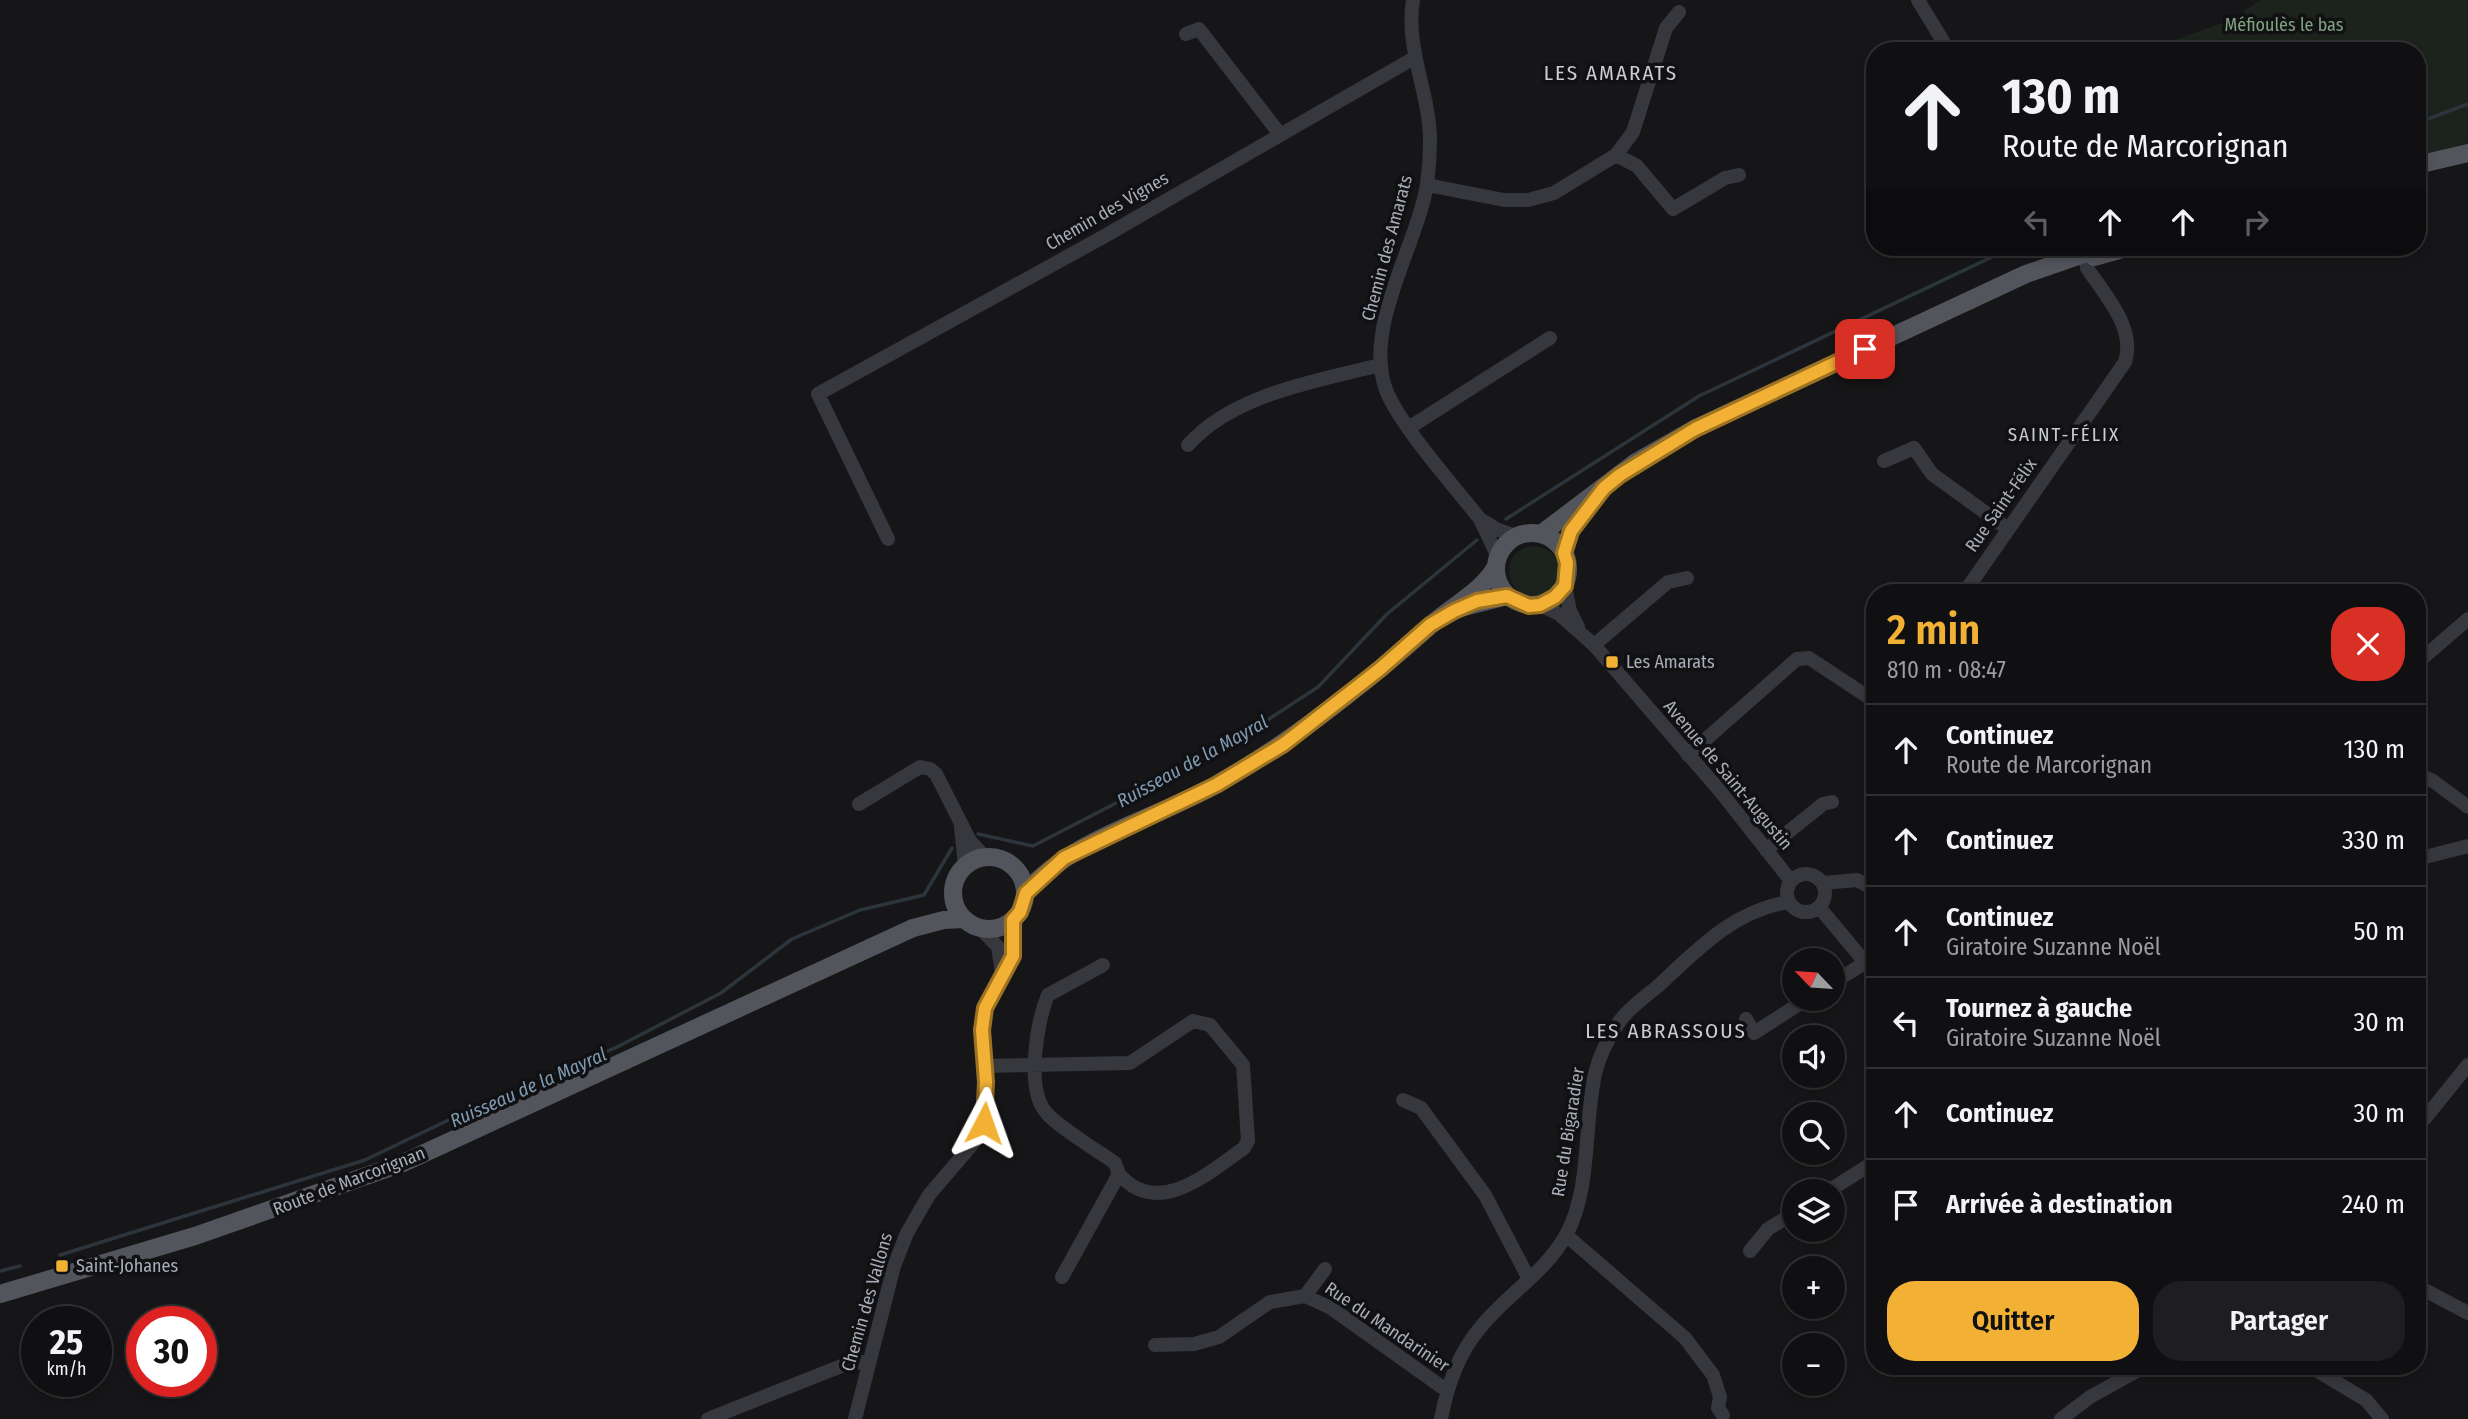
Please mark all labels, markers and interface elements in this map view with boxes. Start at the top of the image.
park label: Méfioulès le bas [2224,14,2344,36]
district label: LES AMARATS [1544,60,1678,86]
text: 130 m [2002,67,2120,126]
icon: ahead [1887,70,1978,161]
text: Route de Marcorignan [2002,127,2289,165]
street label: Chemin des Vignes [1042,167,1173,255]
street label: Chemin des Amarats [1357,172,1417,323]
icon: left [2018,203,2056,241]
icon: ahead [2091,203,2129,241]
icon: ahead [2164,203,2202,241]
icon: right [2237,203,2275,241]
pin [1835,319,1895,379]
icon: arrive [1846,330,1884,368]
district label: SAINT-FÉLIX [2008,423,2120,446]
street label: Rue Saint-Félix [1961,454,2041,556]
text: 2 min [1887,605,1980,655]
button: close [2331,607,2405,681]
place label: Les Amarats [1626,651,1715,673]
marker: Les Amarats [1604,654,1620,670]
text: 810 m · 08:47 [1887,656,2006,684]
street label: Avenue de Saint-Augustin [1659,696,1797,854]
water label: Ruisseau de la Mayral [1113,710,1272,812]
text: Continuez [1946,720,2053,751]
icon: ahead [1887,731,1925,769]
text: 130 m [2343,734,2405,765]
text: Route de Marcorignan [1946,751,2152,779]
icon: ahead [1887,822,1925,860]
text: Continuez [1946,825,2053,856]
text: 330 m [2342,825,2405,856]
text: Continuez [1946,902,2053,933]
icon: ahead [1887,913,1925,951]
text: 50 m [2353,916,2405,947]
text: Giratoire Suzanne Noël [1946,933,2161,961]
north arrow [1782,948,1844,1012]
map controls [1782,948,1845,1396]
text: Tournez à gauche [1946,993,2132,1024]
icon: left [1887,1004,1925,1042]
text: 30 m [2354,1007,2405,1038]
district label: LES ABRASSOUS [1585,1018,1747,1044]
text: Giratoire Suzanne Noël [1946,1024,2161,1052]
button: sound [1782,1025,1845,1088]
water label: Ruisseau de la Mayral [446,1043,610,1132]
street label: Rue du Bigaradier [1547,1065,1589,1198]
position arrow [947,1086,1021,1160]
icon: ahead [1887,1095,1925,1133]
text: Continuez [1946,1098,2053,1129]
text: 30 m [2354,1098,2405,1129]
button: search [1782,1102,1845,1165]
street label: Route de Marcorignan [270,1142,428,1220]
button: layers [1782,1179,1845,1242]
icon: arrive [1887,1186,1925,1224]
text: Arrivée à destination [1946,1189,2173,1220]
text: 240 m [2342,1189,2405,1220]
street label: Chemin des Vallons [837,1230,897,1374]
place label: Saint-Johanes [76,1255,178,1277]
button: + [1782,1256,1845,1319]
marker: Saint-Johanes [54,1258,70,1274]
street label: Rue du Mandarinier [1321,1277,1454,1377]
button: Quitter [1887,1281,2139,1361]
button: Partager [2153,1281,2405,1361]
speed limit sign: 30 [126,1306,217,1397]
text: 25 [50,1321,83,1363]
button: − [1782,1333,1845,1396]
text: km/h [46,1358,87,1380]

